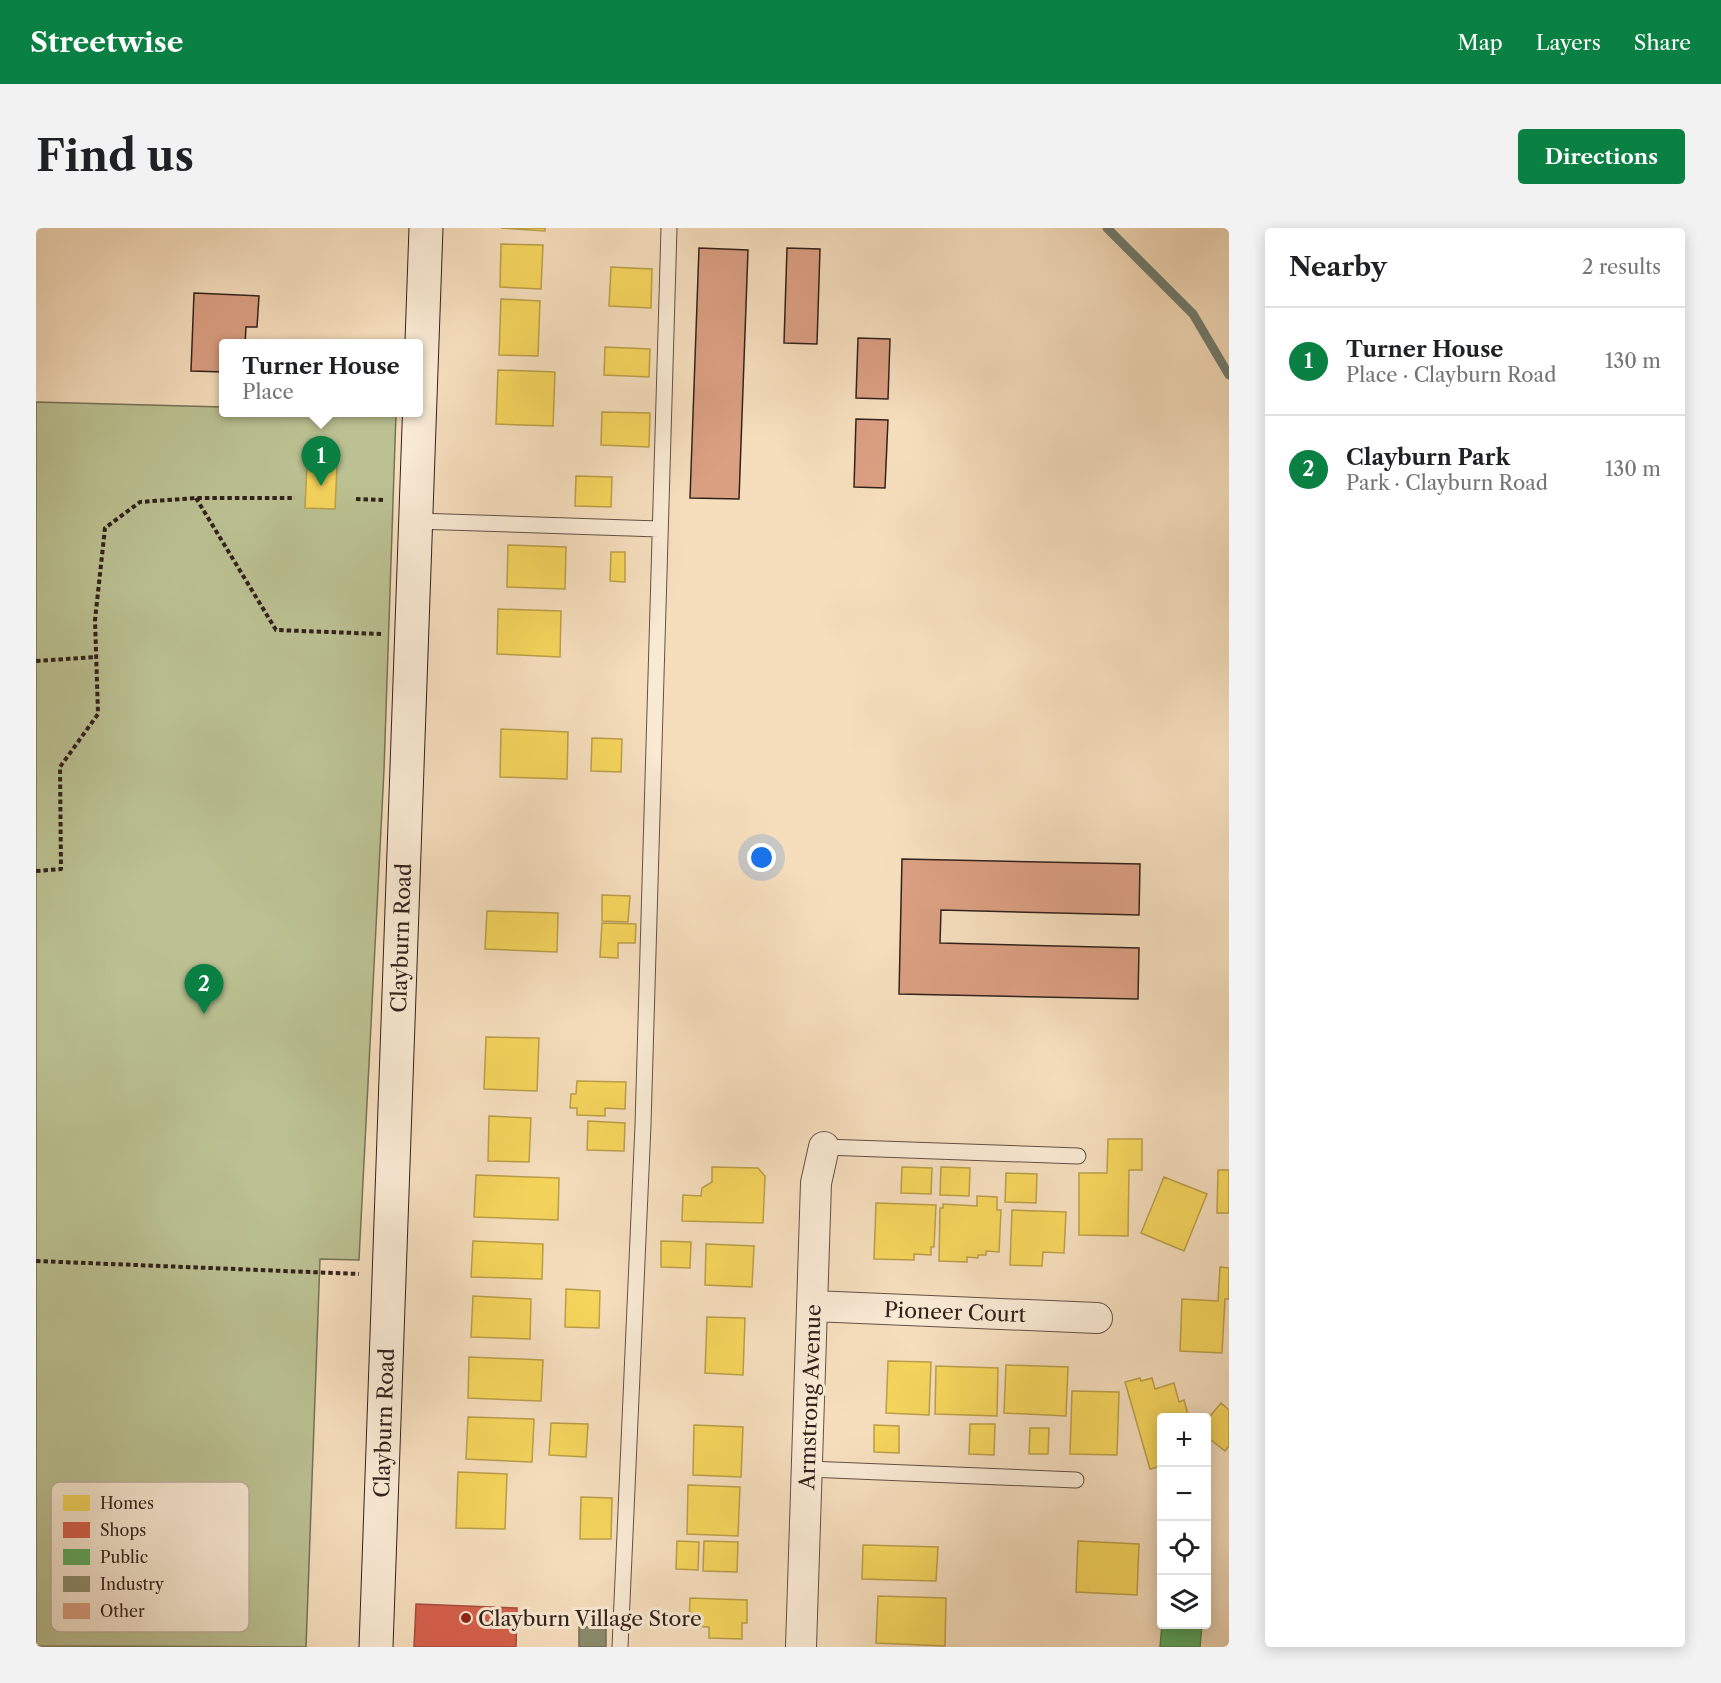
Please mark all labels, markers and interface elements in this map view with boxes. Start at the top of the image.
text: Streetwise [30,25,184,59]
text: Map [1458,30,1503,55]
text: Layers [1536,30,1601,55]
text: Share [1634,30,1691,55]
button: Directions [1518,129,1685,184]
text: Find us [36,130,194,182]
text: Nearby [1289,251,1387,283]
text: 2 results [1582,255,1661,279]
text: Turner House [1346,336,1504,363]
popup [219,339,423,417]
text: 1 [1304,349,1313,373]
text: 130 m [1605,349,1661,373]
text: Turner House [242,353,400,380]
text: Place · Clayburn Road [1346,363,1556,387]
text: Place [242,380,294,404]
pin: 1 [302,436,340,486]
text: Clayburn Park [1346,444,1510,471]
text: 2 [1303,457,1314,481]
text: 130 m [1605,457,1661,481]
text: Park · Clayburn Road [1346,471,1548,495]
your location [747,843,776,872]
street label: Clayburn Road [386,863,416,1013]
pin: 2 [184,964,224,1014]
street label: Pioneer Court [884,1297,1027,1327]
street label: Armstrong Avenue [794,1304,826,1491]
street label: Clayburn Road [369,1348,399,1498]
map controls [1157,1413,1211,1629]
button: + [1157,1413,1211,1467]
button: − [1157,1467,1211,1521]
legend [51,1482,249,1632]
text: Homes [100,1493,154,1513]
text: Shops [100,1520,146,1540]
button: locate [1157,1521,1211,1575]
text: Public [100,1547,148,1567]
text: Industry [100,1574,165,1594]
button: layers [1157,1575,1211,1629]
text: Other [100,1601,145,1621]
place label: Clayburn Village Store [478,1606,702,1631]
marker: Clayburn Village Store [459,1611,473,1625]

